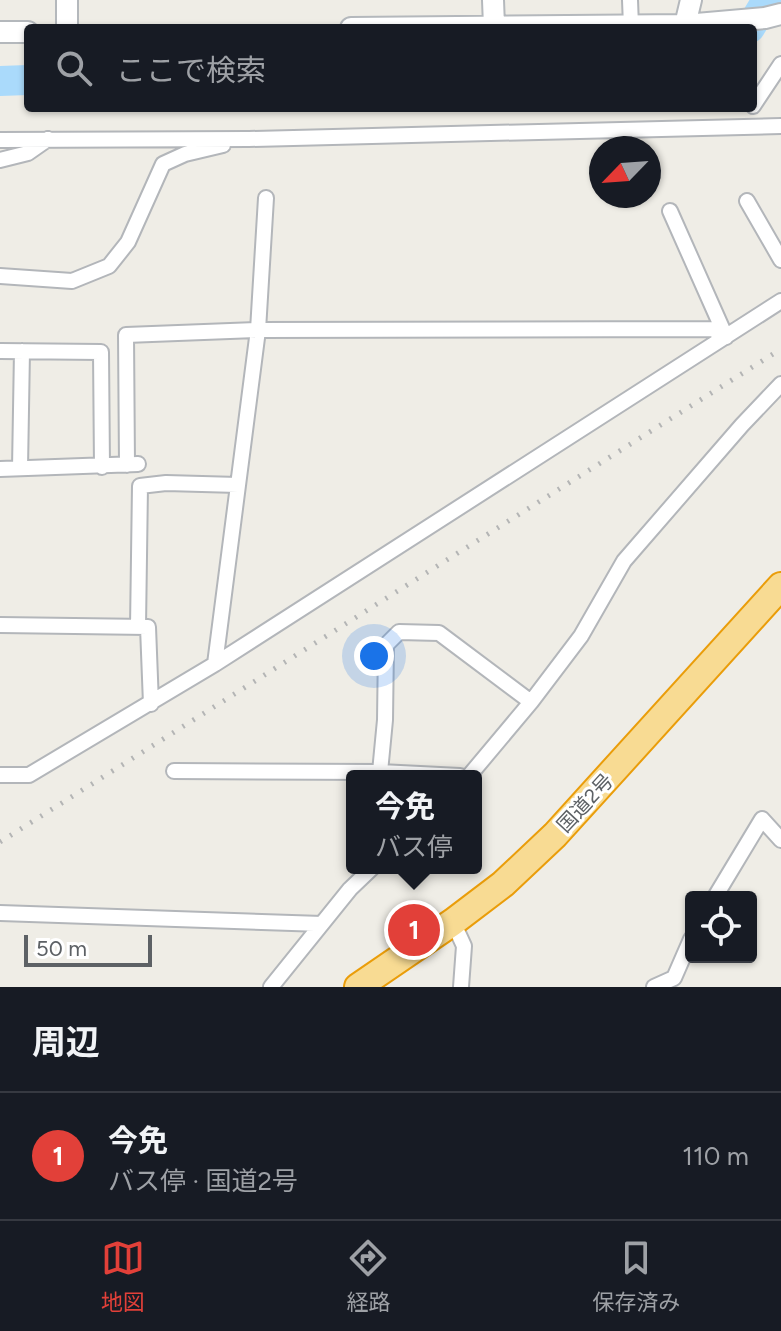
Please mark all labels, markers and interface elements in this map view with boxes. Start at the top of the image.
search box [24,24,757,112]
icon: search [52,46,96,90]
text: ここで検索 [116,52,266,89]
north arrow [589,136,661,208]
your location [354,636,394,676]
street label: 国道2号 [552,769,618,837]
popup [346,770,482,874]
text: 今免 [375,788,435,825]
text: バス停 [375,831,453,863]
map controls [685,891,757,963]
button: locate [685,891,757,963]
pin: 1 [388,900,440,960]
scale bar [24,931,152,967]
text: 50 m [36,935,87,962]
text: 周辺 [32,1022,100,1063]
text: 今免 [108,1122,168,1159]
text: 1 [53,1140,63,1172]
text: 110 m [682,1140,749,1172]
text: バス停 · 国道2号 [108,1165,298,1197]
tab: 地図 [101,1236,145,1316]
tab: 経路 [346,1236,390,1316]
tab: 保存済み [592,1236,680,1316]

